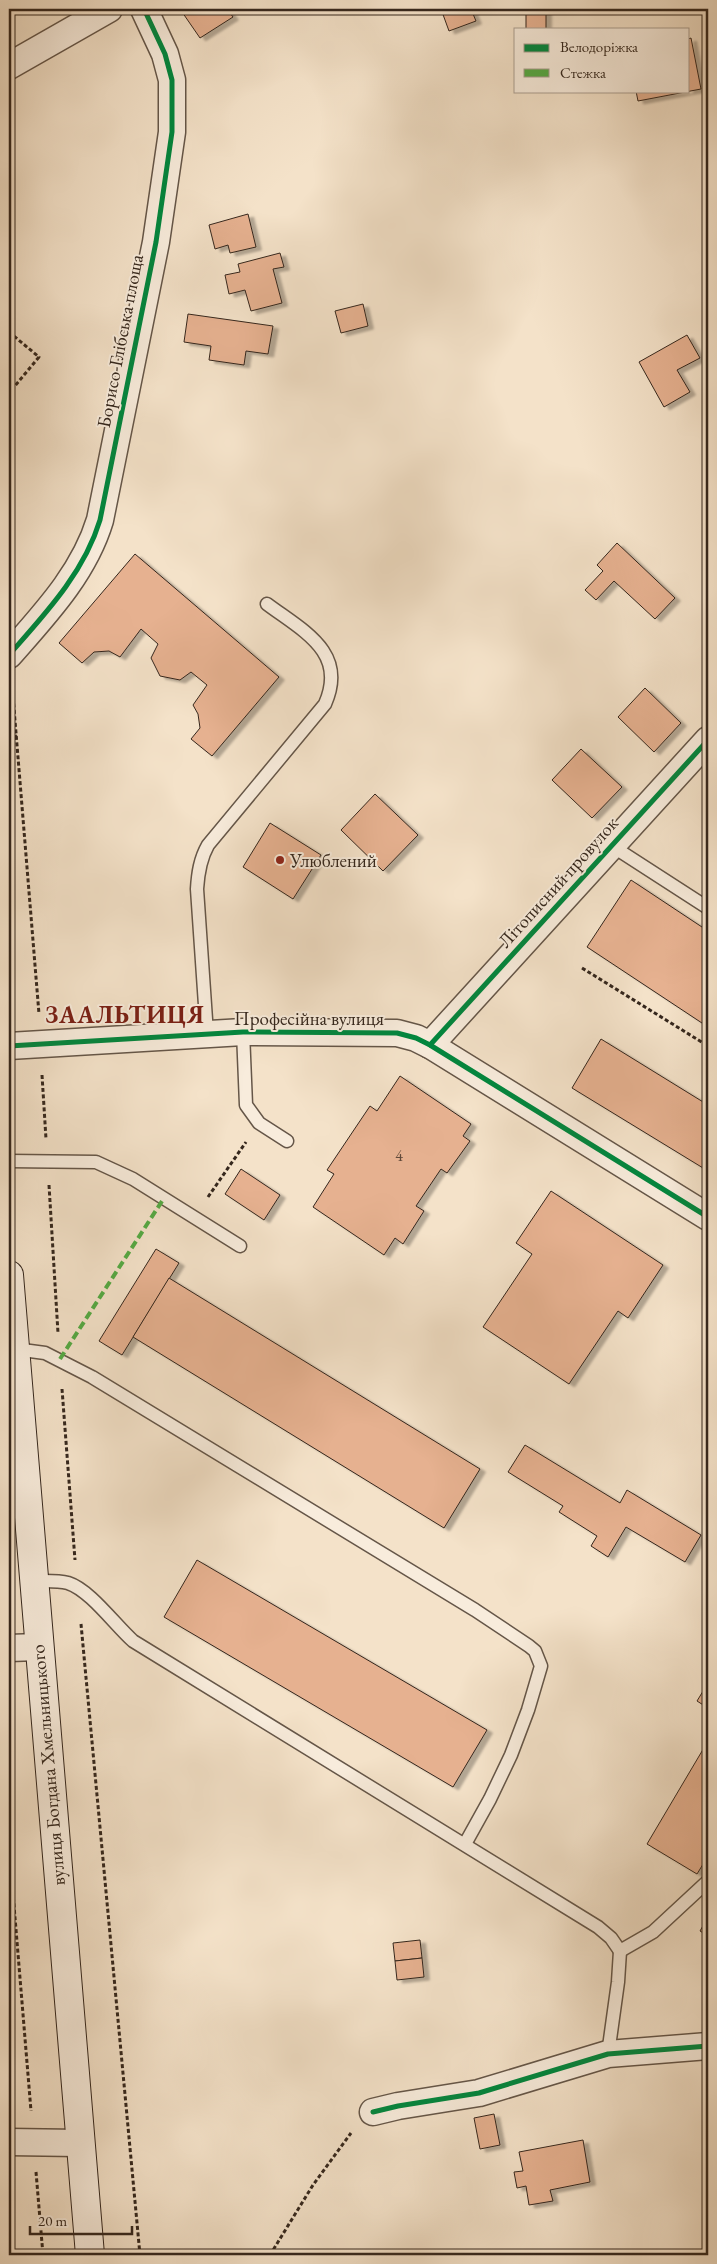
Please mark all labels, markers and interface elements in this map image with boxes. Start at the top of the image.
legend [514,28,690,92]
text: Велодоріжка [560,37,638,56]
text: Стежка [560,63,606,82]
street label: Борисо-Глібська площа [91,252,149,430]
street label: Літописний провулок [492,811,624,953]
place label: Улюблений [289,848,377,873]
marker: Улюблений [274,854,286,866]
district label: ЗААЛЬТИЦЯ [45,999,205,1030]
street label: Професійна вулиця [234,1006,385,1031]
house number: 4 [395,1145,403,1166]
street label: вулиця Богдана Хмельницького [25,1643,71,1887]
scale bar [30,2204,132,2236]
text: 20 m [38,2211,67,2230]

